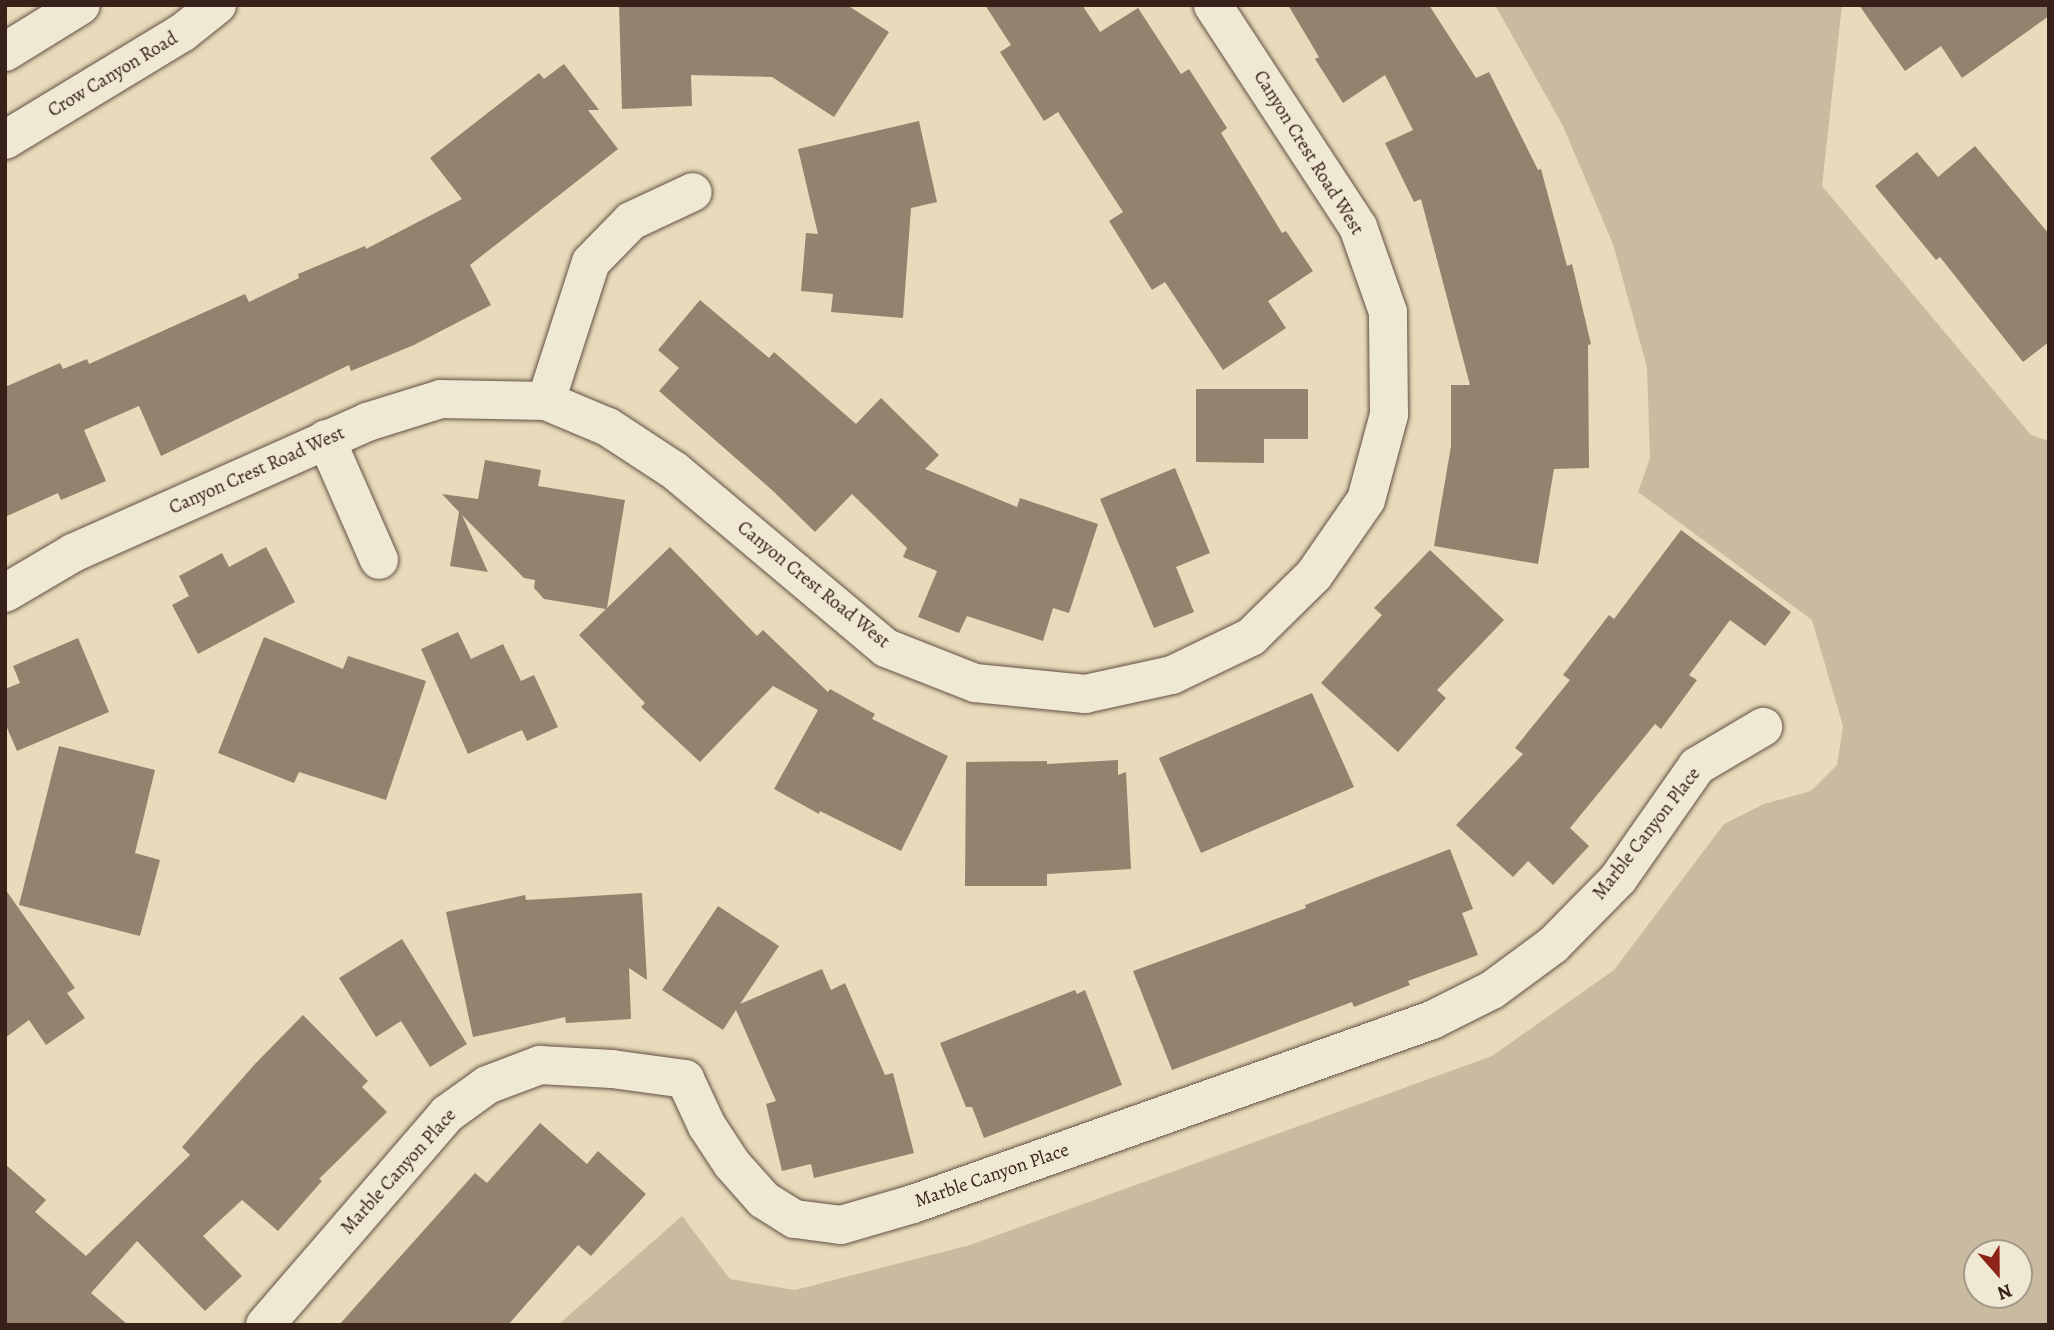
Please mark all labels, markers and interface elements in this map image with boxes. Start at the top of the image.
street label: Crow Canyon Road [44,27,182,123]
street label: Canyon Crest Road West [1248,67,1368,239]
street label: Canyon Crest Road West [166,422,348,520]
street label: Canyon Crest Road West [732,517,894,653]
street label: Marble Canyon Place [1588,763,1706,905]
street label: Marble Canyon Place [337,1104,461,1240]
street label: Marble Canyon Place [912,1139,1072,1213]
north arrow [1963,1239,2033,1309]
text: N [1994,1277,2016,1306]

